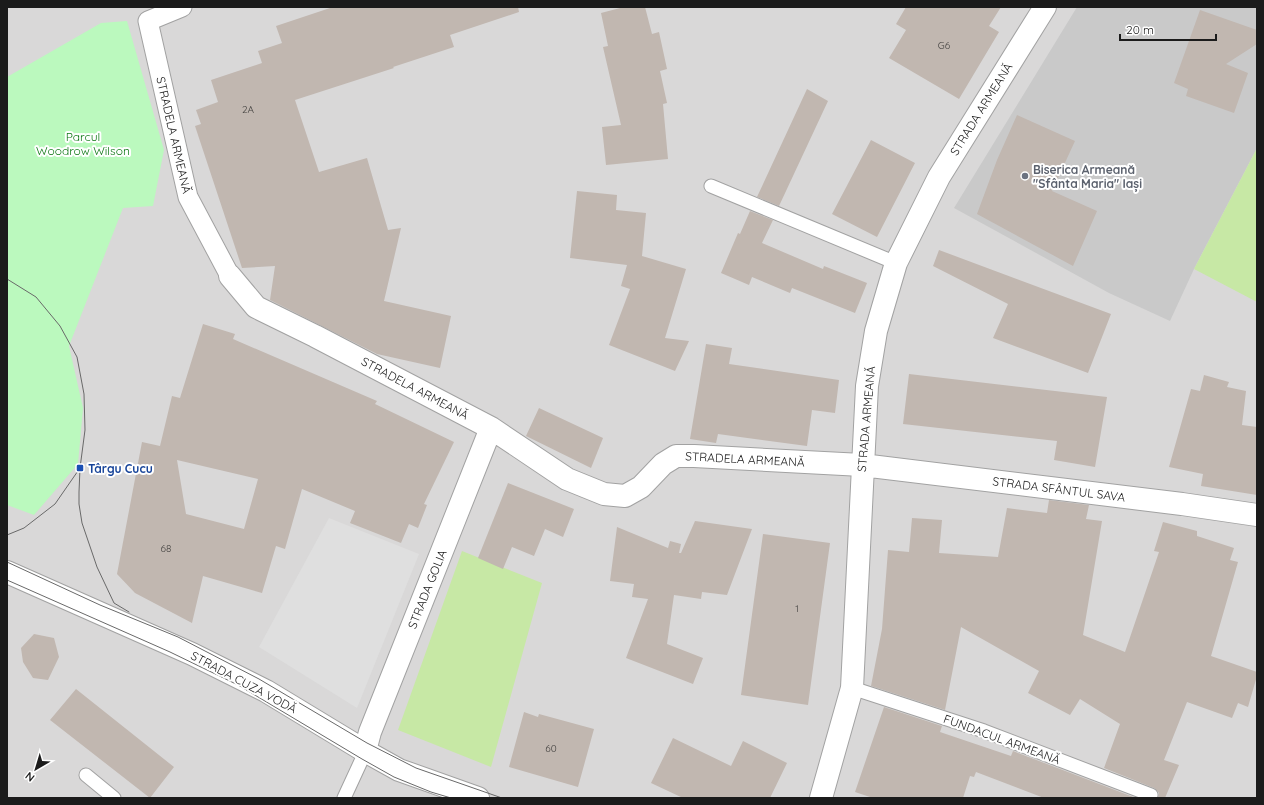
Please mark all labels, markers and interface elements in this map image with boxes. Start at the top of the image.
scale bar [1120,16,1216,42]
text: 20 m [1126,22,1154,37]
house number: G6 [938,39,951,52]
street label: STRADA ARMEANĂ [946,60,1016,158]
street label: STRADELA ARMEANĂ [153,75,195,195]
house number: 2A [242,103,255,116]
park label: Parcul Woodrow Wilson [36,129,130,158]
place label: Biserica Armeană "Sfânta Maria" Iași [1033,162,1142,192]
marker: Biserica Armeană "Sfânta Maria" Iași [1020,171,1030,181]
street label: STRADELA ARMEANĂ [359,353,471,423]
street label: STRADA ARMEANĂ [854,365,878,473]
street label: STRADELA ARMEANĂ [685,448,805,470]
place label: Târgu Cucu [88,461,153,476]
marker: Târgu Cucu [75,463,85,473]
street label: STRADA SFÂNTUL SAVA [992,473,1126,505]
house number: 68 [161,542,171,555]
street label: STRADA GOLIA [404,547,450,631]
house number: 1 [795,602,799,615]
street label: STRADA CUZA VODĂ [188,648,300,716]
street label: FUNDACUL ARMEANĂ [942,711,1063,767]
house number: 60 [545,742,557,755]
north arrow [16,749,56,789]
text: N [22,769,37,785]

